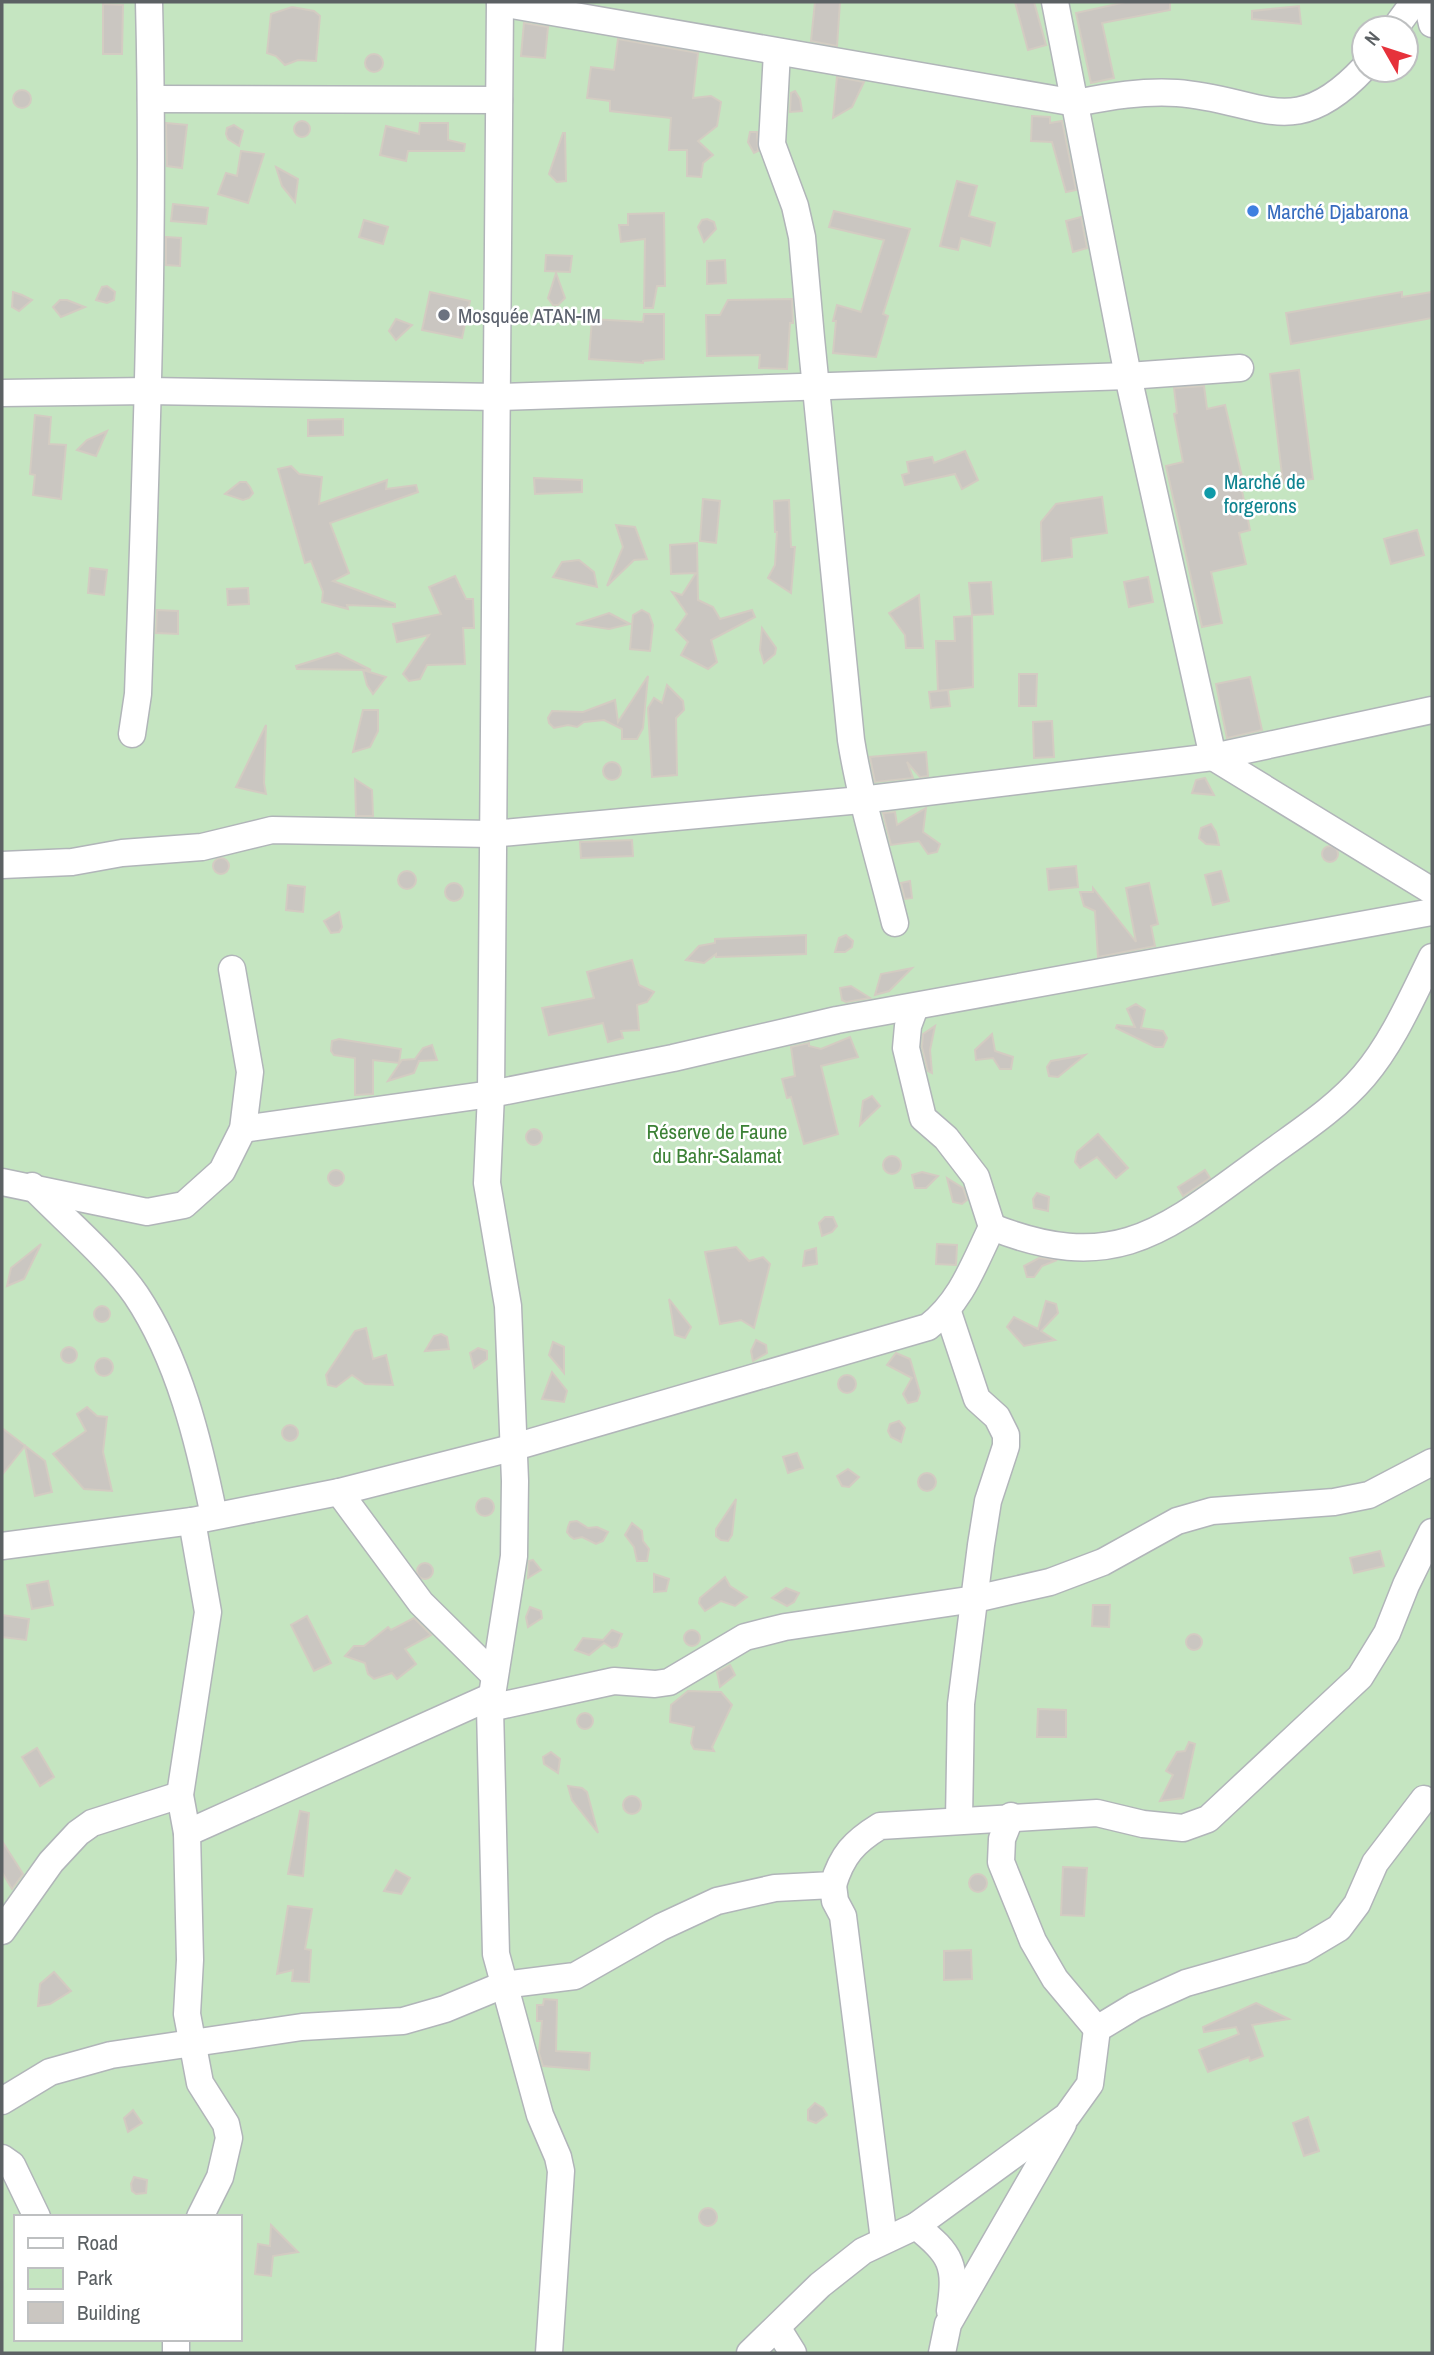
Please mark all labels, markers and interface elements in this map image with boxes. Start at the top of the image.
north arrow [1350,14,1420,84]
text: N [1358,26,1385,51]
place label: Marché Djabarona [1267,197,1409,226]
marker: Marché Djabarona [1245,203,1261,219]
place label: Mosquée ATAN-IM [458,301,601,330]
marker: Mosquée ATAN-IM [436,307,452,323]
place label: Marché de forgerons [1224,467,1305,520]
marker: Marché de forgerons [1202,485,1218,501]
park label: Réserve de Faune du Bahr-Salamat [647,1117,787,1170]
legend [14,2215,242,2341]
text: Road [77,2228,118,2257]
text: Park [77,2263,113,2292]
text: Building [77,2298,141,2327]

